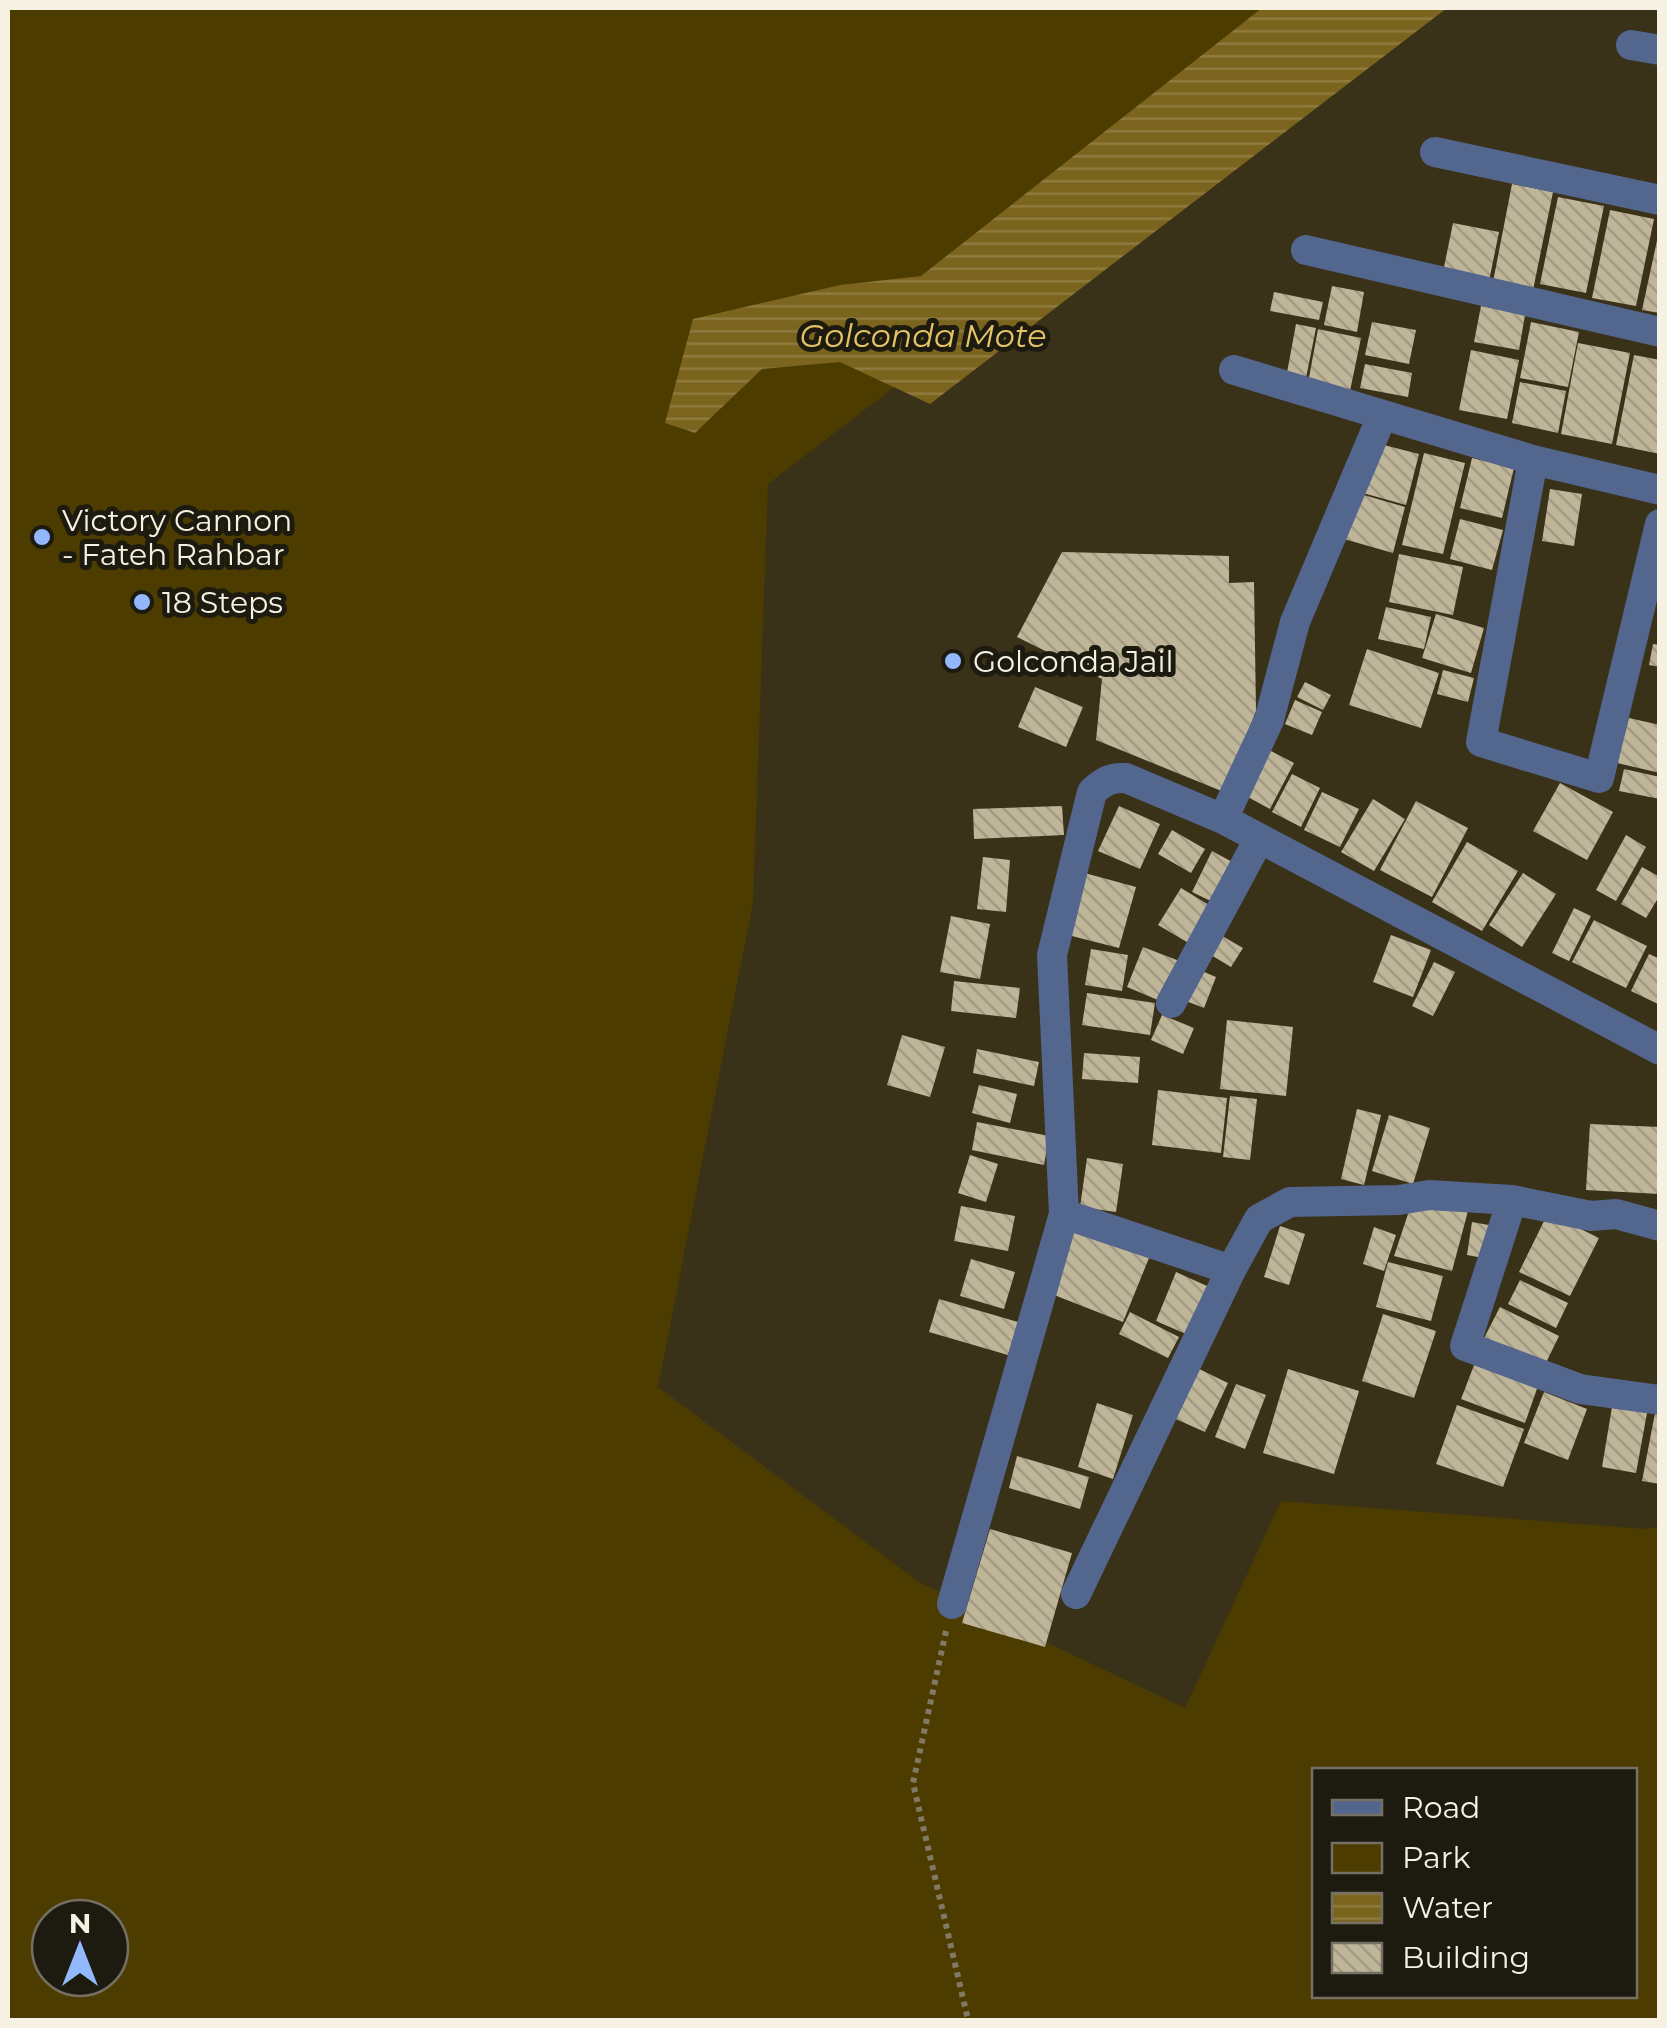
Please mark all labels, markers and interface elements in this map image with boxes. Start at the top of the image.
water label: Golconda Mote [800,316,1047,355]
place label: Victory Cannon - Fateh Rahbar [62,502,292,573]
marker: Victory Cannon - Fateh Rahbar [31,526,53,548]
place label: 18 Steps [162,584,283,621]
marker: 18 Steps [131,591,153,613]
place label: Golconda Jail [973,643,1174,680]
marker: Golconda Jail [942,650,964,672]
legend [1312,1768,1637,1998]
text: Road [1402,1789,1480,1826]
text: Park [1402,1839,1471,1876]
text: Water [1402,1889,1493,1926]
north arrow [30,1898,130,1998]
text: N [69,1906,91,1940]
text: Building [1402,1939,1530,1976]

